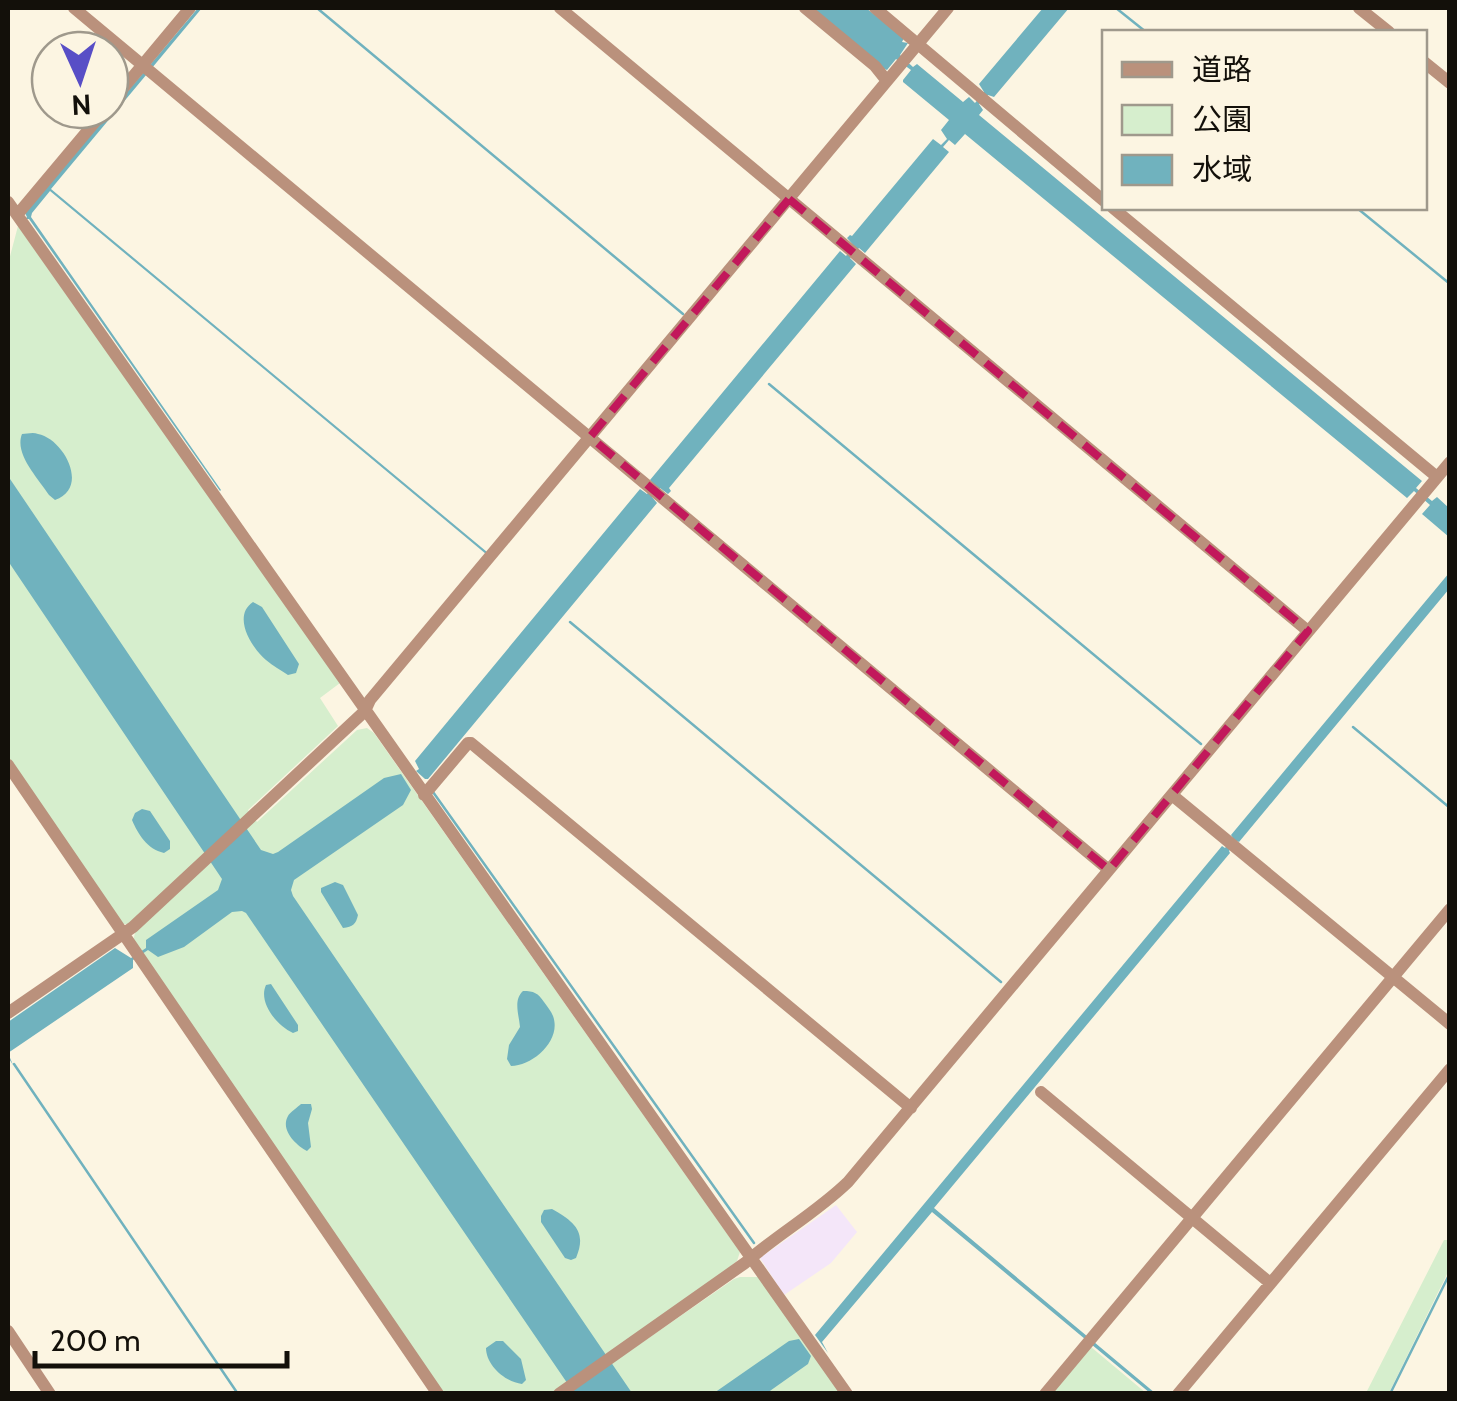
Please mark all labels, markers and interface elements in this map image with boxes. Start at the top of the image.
north arrow [30,30,130,130]
legend [1102,30,1427,210]
text: 道路 [1192,51,1252,88]
text: N [71,87,92,122]
text: 公園 [1192,101,1252,138]
text: 水域 [1192,151,1252,188]
scale bar [35,1306,288,1368]
text: 200 m [50,1322,141,1359]

